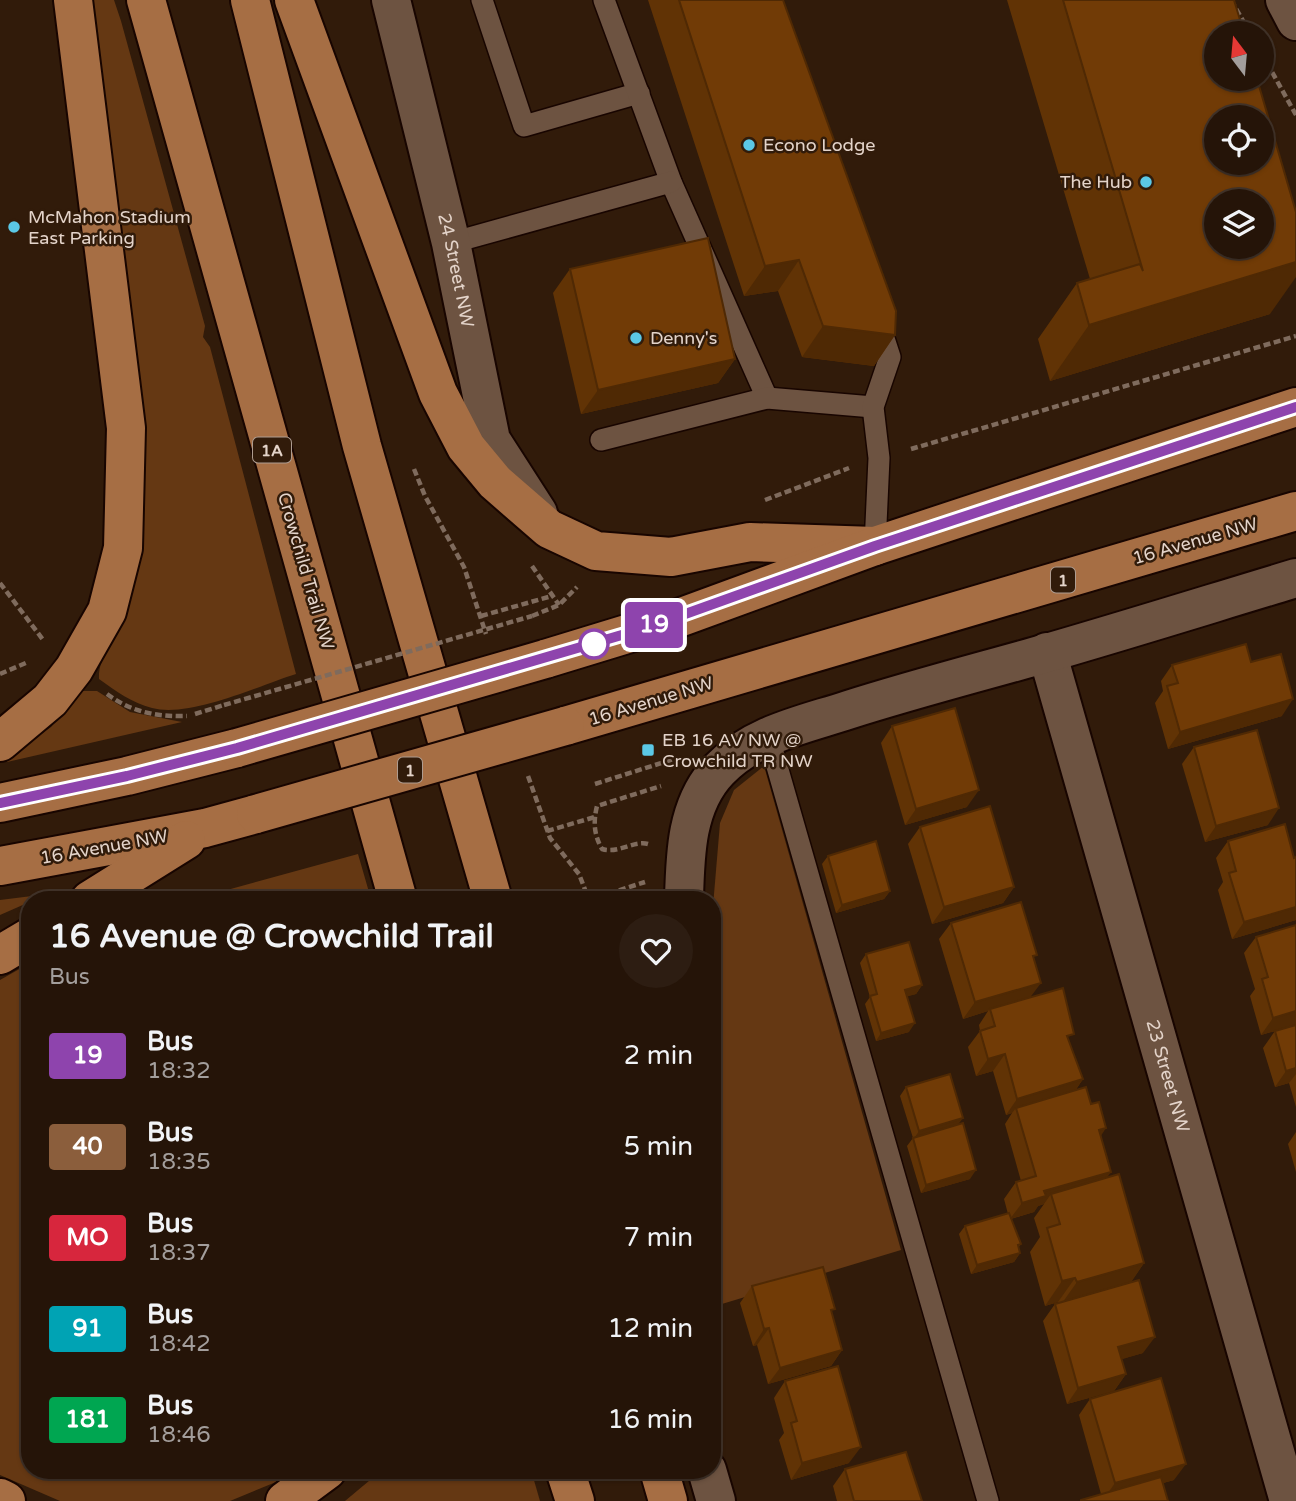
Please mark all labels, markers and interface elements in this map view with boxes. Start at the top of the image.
north arrow [1204,21,1274,91]
map controls [1204,21,1274,259]
button: locate [1204,105,1274,175]
place label: Econo Lodge [763,134,876,156]
marker: Econo Lodge [741,137,757,153]
place label: The Hub [1060,171,1132,193]
marker: The Hub [1138,174,1154,190]
button: layers [1204,189,1274,259]
place label: McMahon Stadium East Parking [28,206,191,249]
street label: 24 Street NW [433,211,479,329]
marker: McMahon Stadium East Parking [6,219,22,235]
place label: Denny's [650,327,717,349]
marker: Denny's [628,330,644,346]
road number: 1A [253,438,291,463]
street label: Crowchild Trail NW [273,490,339,652]
street label: 16 Avenue NW [1130,513,1260,569]
road number: 1 [1051,568,1075,593]
line badge: 19 [622,602,686,648]
text: 19 [639,610,669,639]
unlabelled marker [579,629,609,659]
street label: 16 Avenue NW [586,672,716,730]
place label: EB 16 AV NW @ Crowchild TR NW [662,729,813,772]
marker: EB 16 AV NW @ Crowchild TR NW [640,742,656,758]
road number: 1 [398,758,422,782]
street label: 16 Avenue NW [39,825,169,869]
button: heart [619,914,693,988]
text: 16 Avenue @ Crowchild Trail [49,917,494,956]
text: Bus [49,963,90,991]
street label: 23 Street NW [1141,1017,1194,1135]
text: Bus [147,1026,193,1057]
text: 2 min [624,1040,693,1071]
text: 19 [72,1041,103,1070]
text: 18:32 [147,1057,211,1085]
text: Bus [147,1117,193,1148]
text: 5 min [624,1131,693,1162]
text: 40 [72,1132,103,1161]
text: 18:35 [147,1148,211,1176]
text: Bus [147,1208,193,1239]
text: 7 min [624,1222,693,1253]
text: MO [66,1223,109,1252]
text: 18:37 [147,1239,211,1267]
text: Bus [147,1299,193,1330]
text: 12 min [607,1313,693,1344]
text: 91 [72,1314,103,1343]
text: 18:42 [147,1330,211,1358]
text: Bus [147,1390,193,1421]
text: 16 min [607,1404,693,1435]
text: 181 [65,1405,110,1434]
text: 18:46 [147,1421,211,1449]

